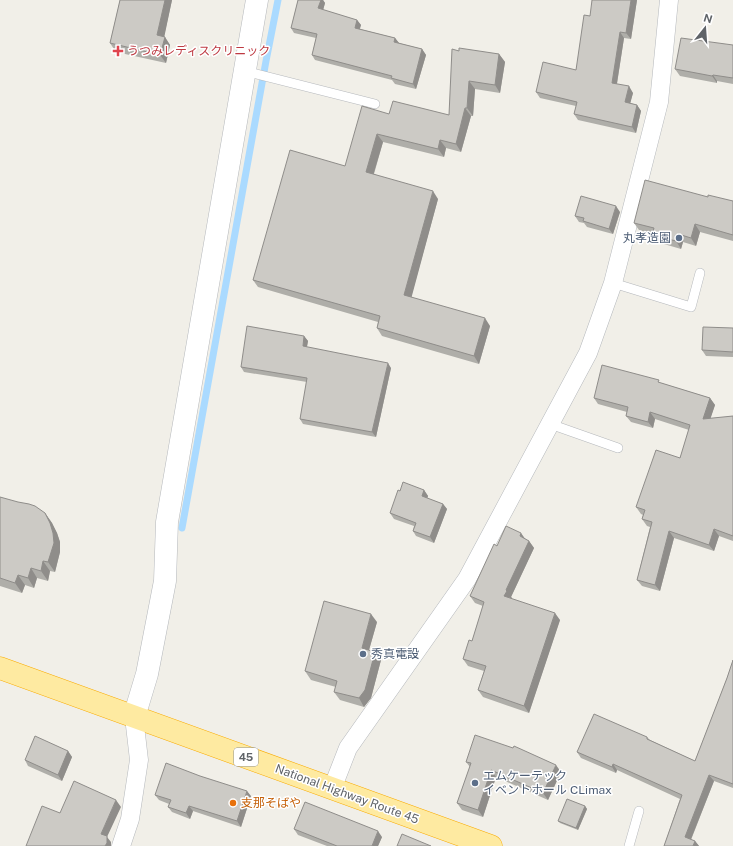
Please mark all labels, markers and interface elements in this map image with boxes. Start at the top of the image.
north arrow [685,8,725,48]
text: N [702,11,714,25]
place label: うつみレディスクリニック [127,44,270,58]
marker: うつみレディスクリニック [112,45,124,57]
place label: 丸孝造園 [623,231,671,245]
marker: 丸孝造園 [674,233,684,243]
place label: 秀真電設 [371,647,419,661]
marker: 秀真電設 [358,649,368,659]
road number: 45 [234,748,258,766]
street label: National Highway Route 45 [273,761,421,827]
place label: エムケーテック イベントホール CLimax [483,769,612,797]
marker: エムケーテック イベントホール CLimax [470,778,480,788]
place label: 支那そばや [241,796,301,810]
marker: 支那そばや [228,798,238,808]

